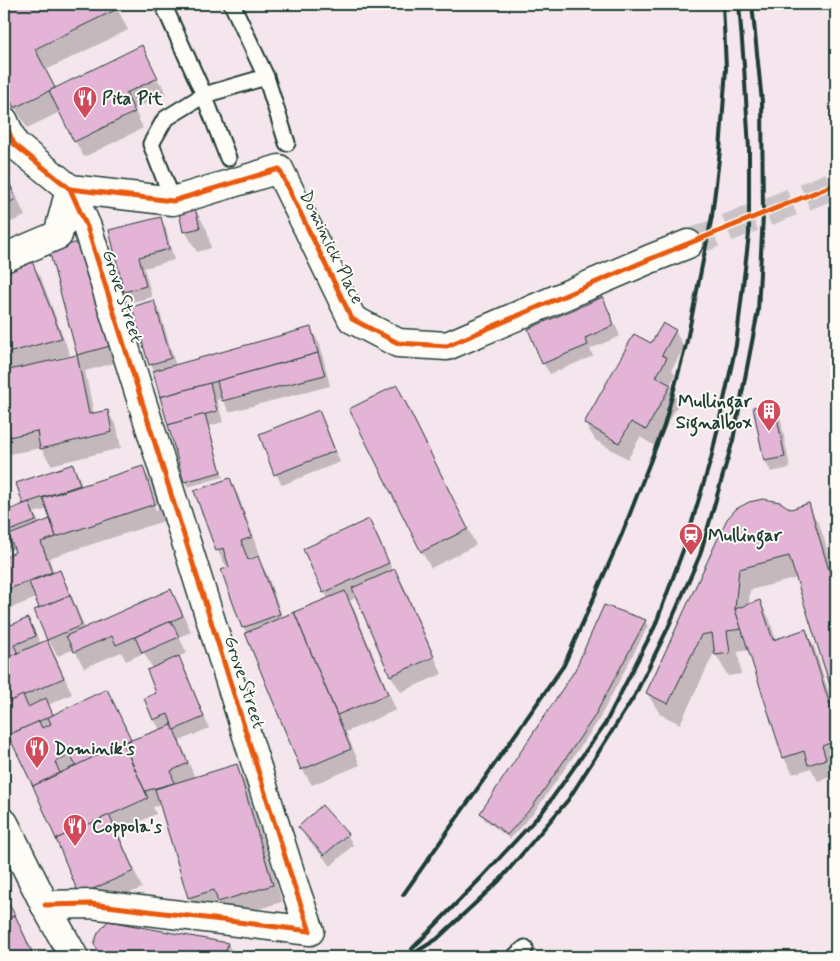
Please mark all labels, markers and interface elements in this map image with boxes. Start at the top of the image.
restaurant icon: Pita Pit [72,85,98,119]
place label: Pita Pit [102,87,163,111]
street label: Dominick Place [293,186,369,308]
street label: Grove Street [96,247,148,346]
place label: Mullingar Signalbox [676,390,753,437]
building icon: Mullingar Signalbox [756,398,782,432]
station icon: Mullingar [678,522,704,556]
place label: Mullingar [708,524,783,550]
street label: Grove Street [218,633,270,732]
restaurant icon: Dominik's [24,735,50,769]
place label: Dominik's [54,737,135,761]
restaurant icon: Coppola's [62,813,88,847]
place label: Coppola's [92,815,162,839]

